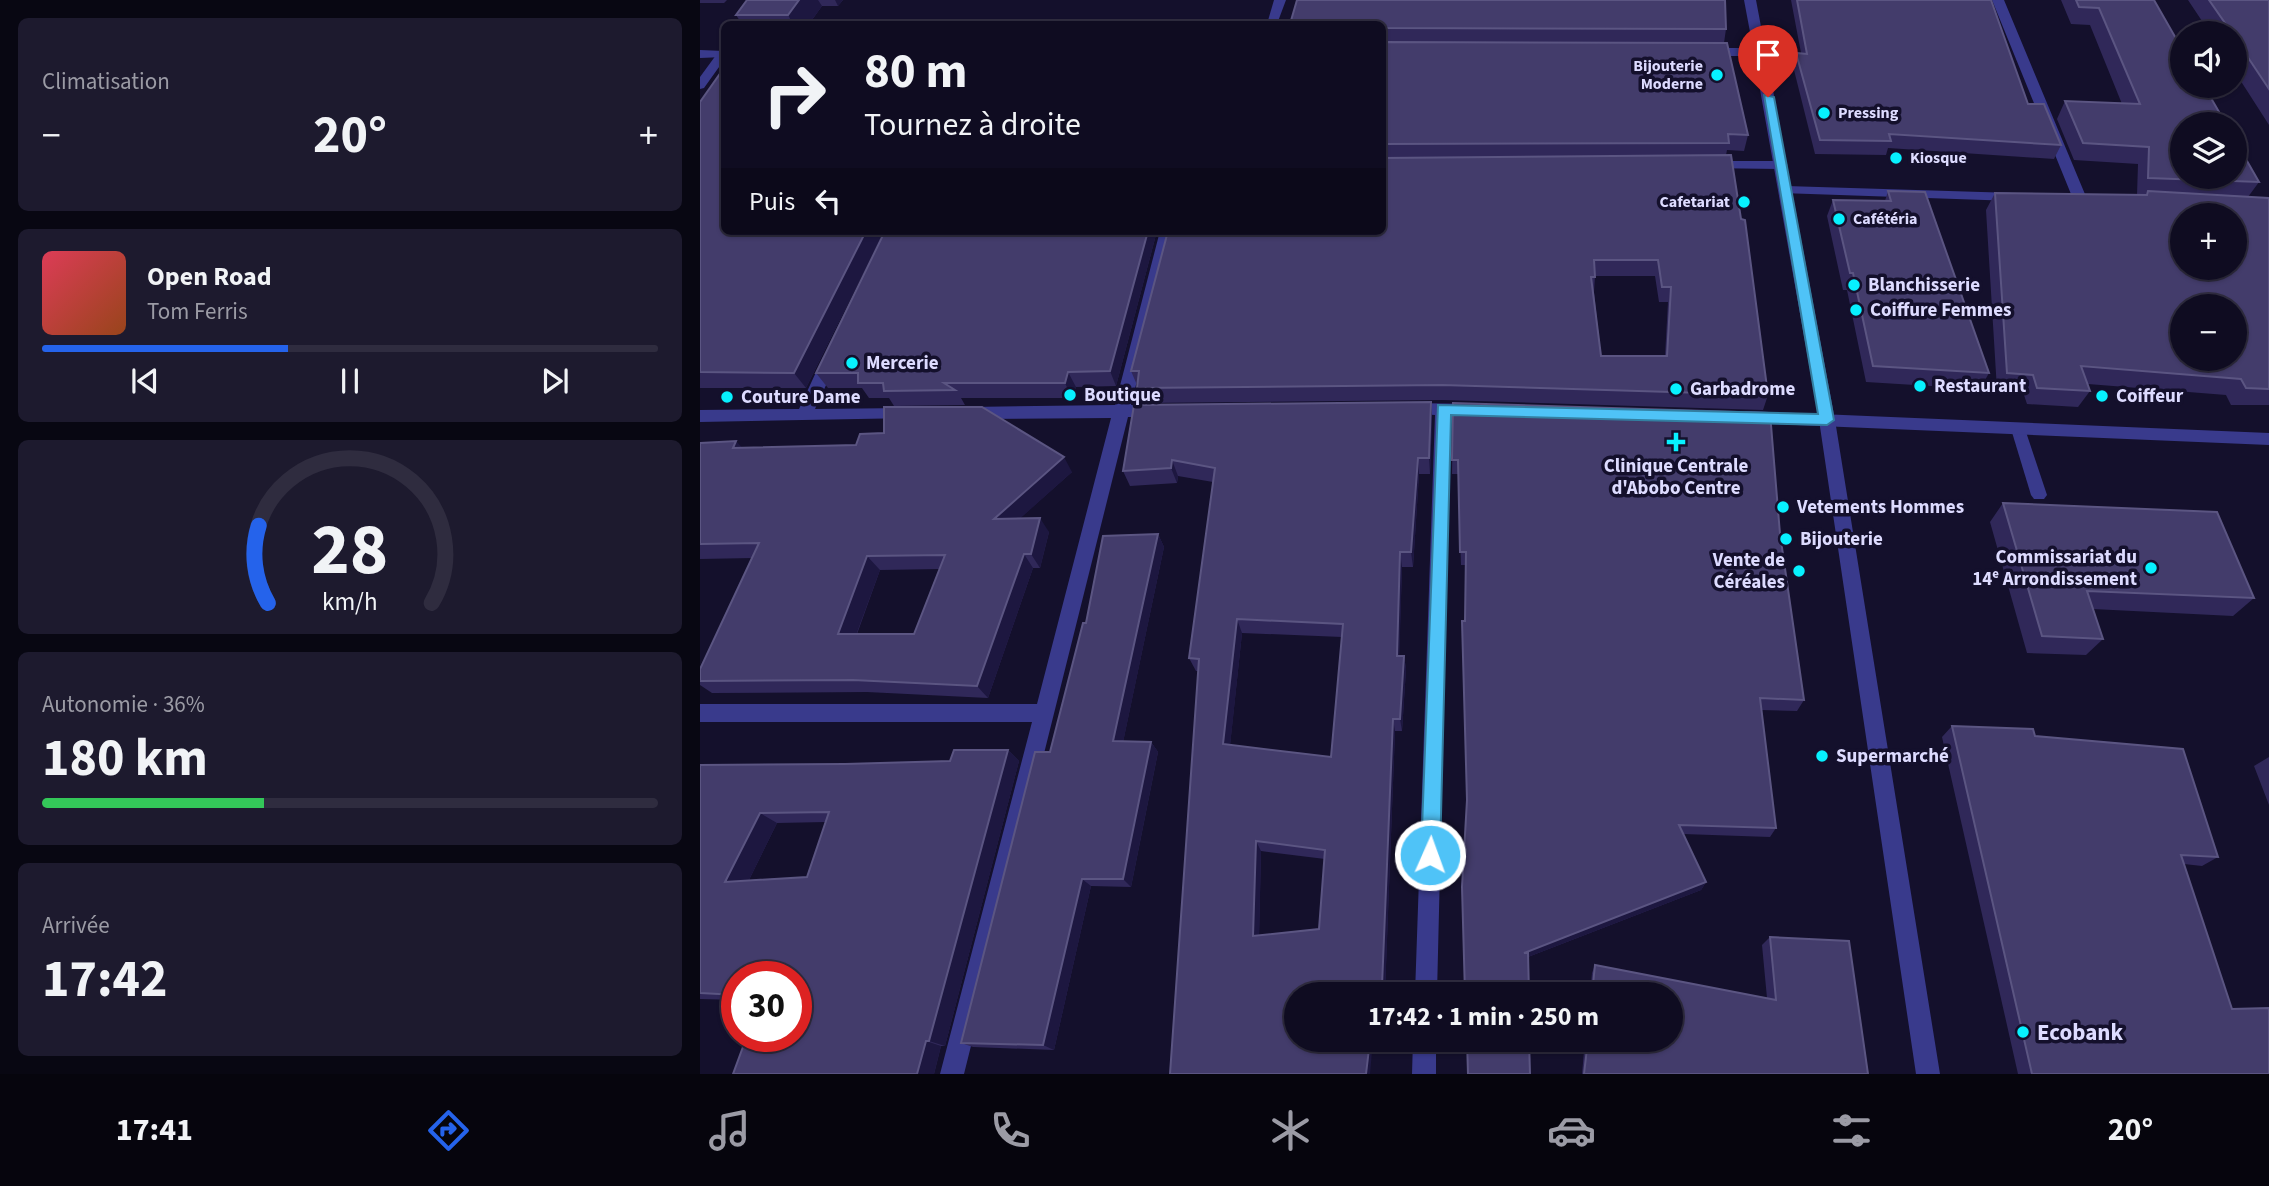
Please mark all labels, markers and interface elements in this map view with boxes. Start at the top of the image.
map controls [2170,21,2247,371]
button: sound [2170,21,2247,98]
pin [1738,25,1798,97]
icon: arrive [1749,36,1787,74]
text: 80 m [864,37,968,107]
icon: right [749,49,840,140]
place label: Bijouterie Moderne [1633,55,1703,95]
text: Climatisation [42,65,170,98]
marker: Bijouterie Moderne [1709,67,1725,83]
text: 20° [313,99,387,173]
text: Tournez à droite [864,102,1081,148]
place label: Pressing [1838,102,1899,124]
marker: Pressing [1816,105,1832,121]
text: − [42,109,61,163]
text: + [639,109,658,163]
button: layers [2170,112,2247,189]
place label: Kiosque [1910,147,1967,169]
marker: Kiosque [1888,150,1904,166]
icon: left [809,182,847,220]
text: Puis [749,183,795,220]
place label: Cafetariat [1660,191,1730,213]
marker: Cafetariat [1736,194,1752,210]
button: + [2170,203,2247,280]
place label: Cafétéria [1853,208,1918,230]
marker: Cafétéria [1831,211,1847,227]
text: Open Road [147,258,272,295]
place label: Blanchisserie [1868,272,1980,299]
marker: Blanchisserie [1846,277,1862,293]
button: − [2170,294,2247,371]
text: Tom Ferris [147,295,248,328]
place label: Coiffure Femmes [1870,297,2011,324]
marker: Coiffure Femmes [1848,302,1864,318]
place label: Mercerie [866,350,939,377]
marker: Mercerie [844,355,860,371]
icon: previous [126,362,164,400]
icon: pause [331,362,369,400]
icon: next [536,362,574,400]
place label: Restaurant [1934,373,2026,400]
place label: Garbadrome [1690,376,1795,403]
marker: Restaurant [1912,378,1928,394]
marker: Garbadrome [1668,381,1684,397]
place label: Boutique [1084,382,1161,409]
place label: Coiffeur [2116,383,2184,410]
place label: Couture Dame [741,384,861,411]
marker: Boutique [1062,387,1078,403]
marker: Coiffeur [2094,388,2110,404]
marker: Couture Dame [719,389,735,405]
marker: Clinique Centrale d'Abobo Centre [1666,432,1686,452]
place label: Clinique Centrale d'Abobo Centre [1604,453,1748,502]
place label: Vetements Hommes [1796,494,1964,521]
text: 28 [312,498,388,602]
marker: Vetements Hommes [1775,499,1791,515]
place label: Bijouterie [1800,526,1883,553]
marker: Bijouterie [1778,531,1794,547]
place label: Commissariat du 14ᵉ Arrondissement [1972,544,2137,593]
place label: Vente de Céréales [1712,547,1785,596]
marker: Commissariat du 14ᵉ Arrondissement [2143,560,2159,576]
marker: Vente de Céréales [1791,563,1807,579]
text: km/h [322,584,378,620]
text: Autonomie · 36% [42,688,205,721]
text: 180 km [42,722,208,796]
place label: Supermarché [1836,743,1949,770]
marker: Supermarché [1814,748,1830,764]
position arrow [1393,818,1467,892]
text: Arrivée [42,909,110,942]
text: 17:42 [42,943,167,1017]
speed limit sign: 30 [721,961,812,1052]
text: 17:42 · 1 min · 250 m [1368,998,1599,1035]
place label: Ecobank [2037,1016,2123,1049]
marker: Ecobank [2015,1024,2031,1040]
icon: directions [424,1106,473,1155]
icon: music [705,1106,754,1155]
icon: phone [986,1106,1035,1155]
icon: climate [1266,1106,1315,1155]
icon: car [1547,1106,1596,1155]
icon: filters [1827,1106,1876,1155]
text: 17:41 [116,1107,193,1153]
text: 20° [2108,1107,2153,1153]

